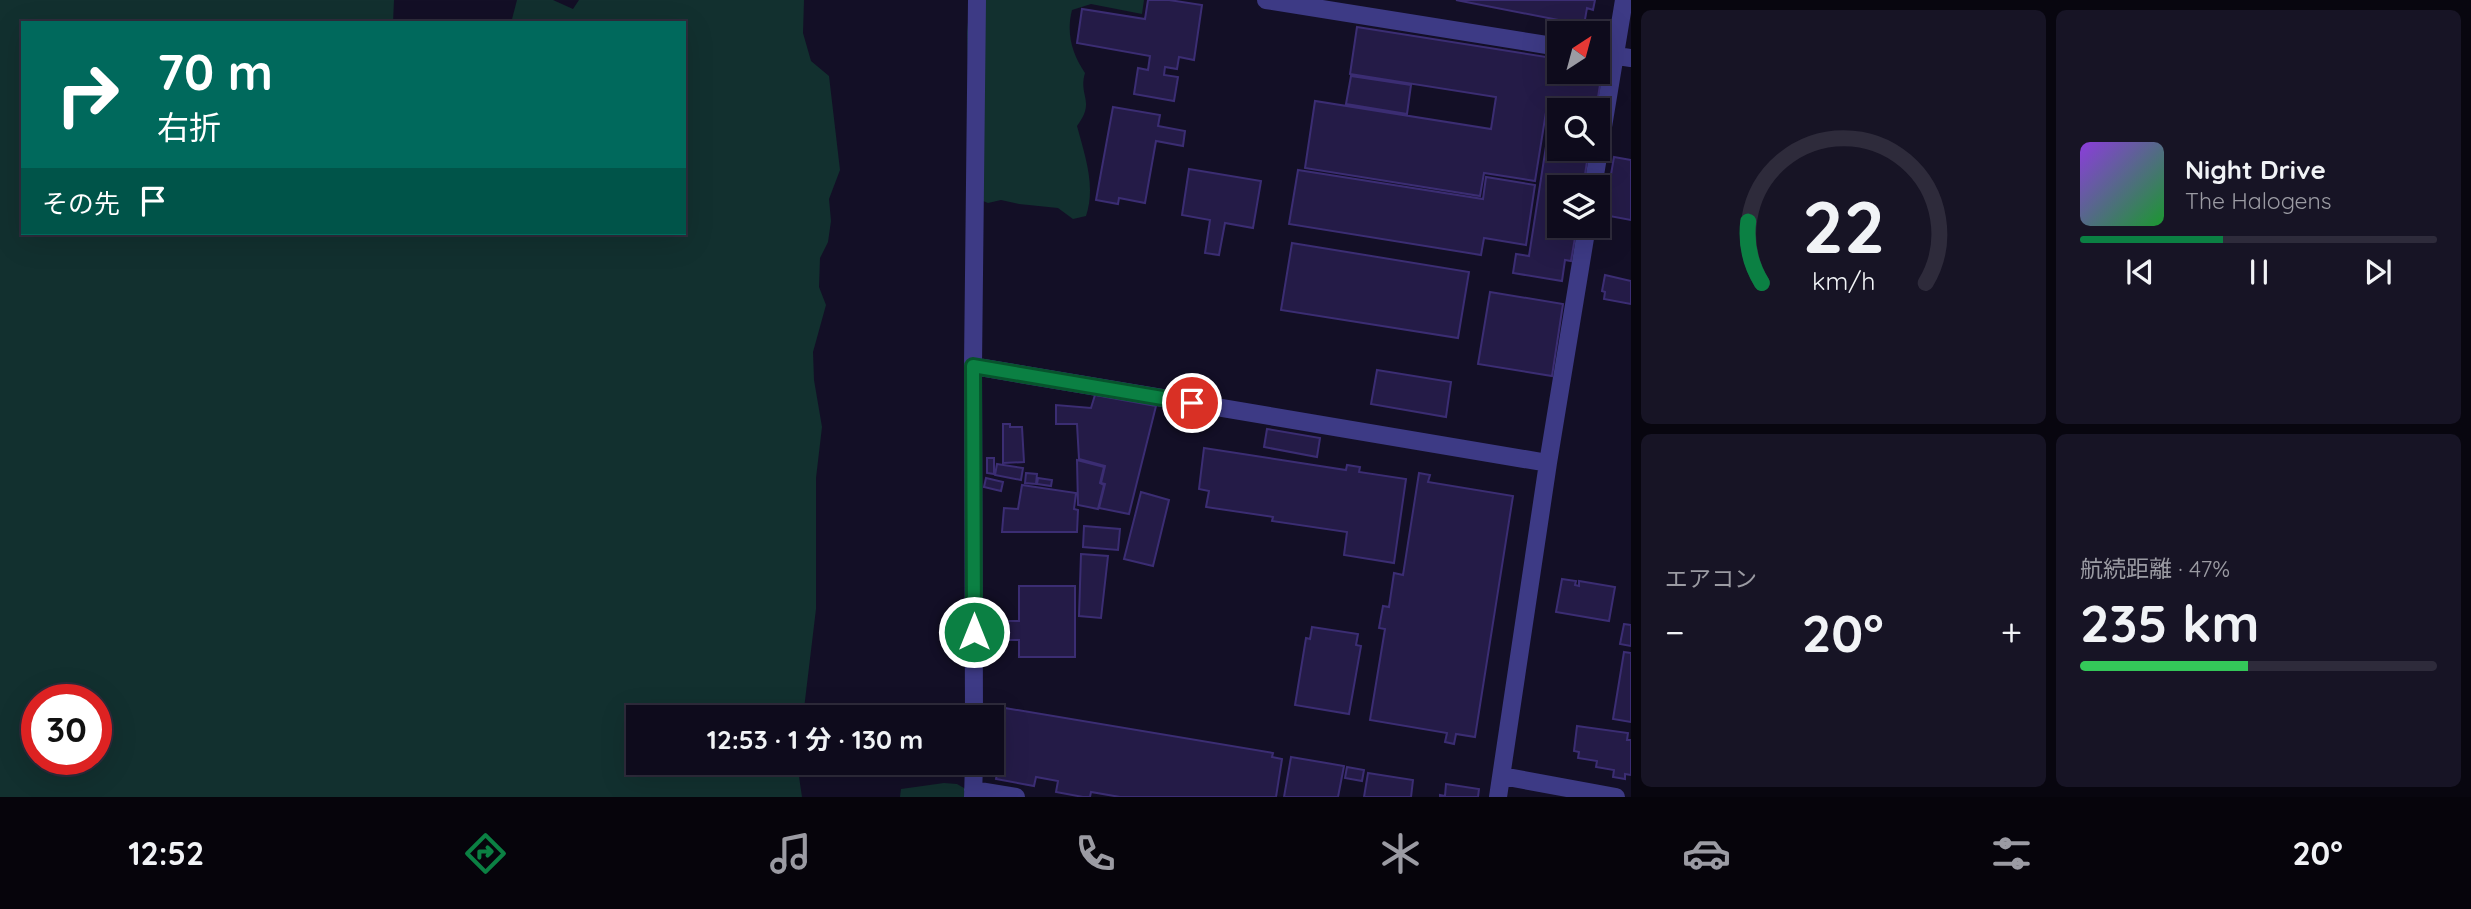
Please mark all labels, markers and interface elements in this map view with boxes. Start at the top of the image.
north arrow [1547,21,1610,84]
map controls [1547,21,1610,238]
text: 70 m [157,41,273,102]
icon: right [42,49,133,140]
button: search [1547,98,1610,161]
text: 右折 [157,107,221,147]
text: Night Drive [2185,153,2326,186]
button: layers [1547,175,1610,238]
text: 22 [1802,180,1885,271]
icon: arrive [134,182,172,220]
text: The Halogens [2185,186,2332,215]
text: その先 [42,187,120,220]
icon: previous [2121,253,2159,291]
icon: pause [2240,253,2278,291]
icon: next [2359,253,2397,291]
text: km/h [1812,265,1875,296]
pin [1162,373,1222,433]
icon: arrive [1173,384,1211,422]
text: 航続距離 · 47% [2080,554,2230,583]
text: エアコン [1665,564,1757,593]
text: 235 km [2080,590,2260,655]
position arrow [937,595,1011,669]
text: 20° [1802,600,1884,665]
text: − [1665,608,1685,656]
text: + [2001,608,2022,656]
speed limit sign: 30 [21,684,112,775]
text: 12:53 · 1 分 · 130 m [707,723,923,756]
icon: directions [461,829,510,878]
icon: music [766,829,815,878]
icon: phone [1071,829,1120,878]
icon: climate [1376,829,1425,878]
icon: car [1682,829,1731,878]
icon: filters [1987,829,2036,878]
text: 12:52 [128,833,204,873]
text: 20° [2292,833,2343,873]

